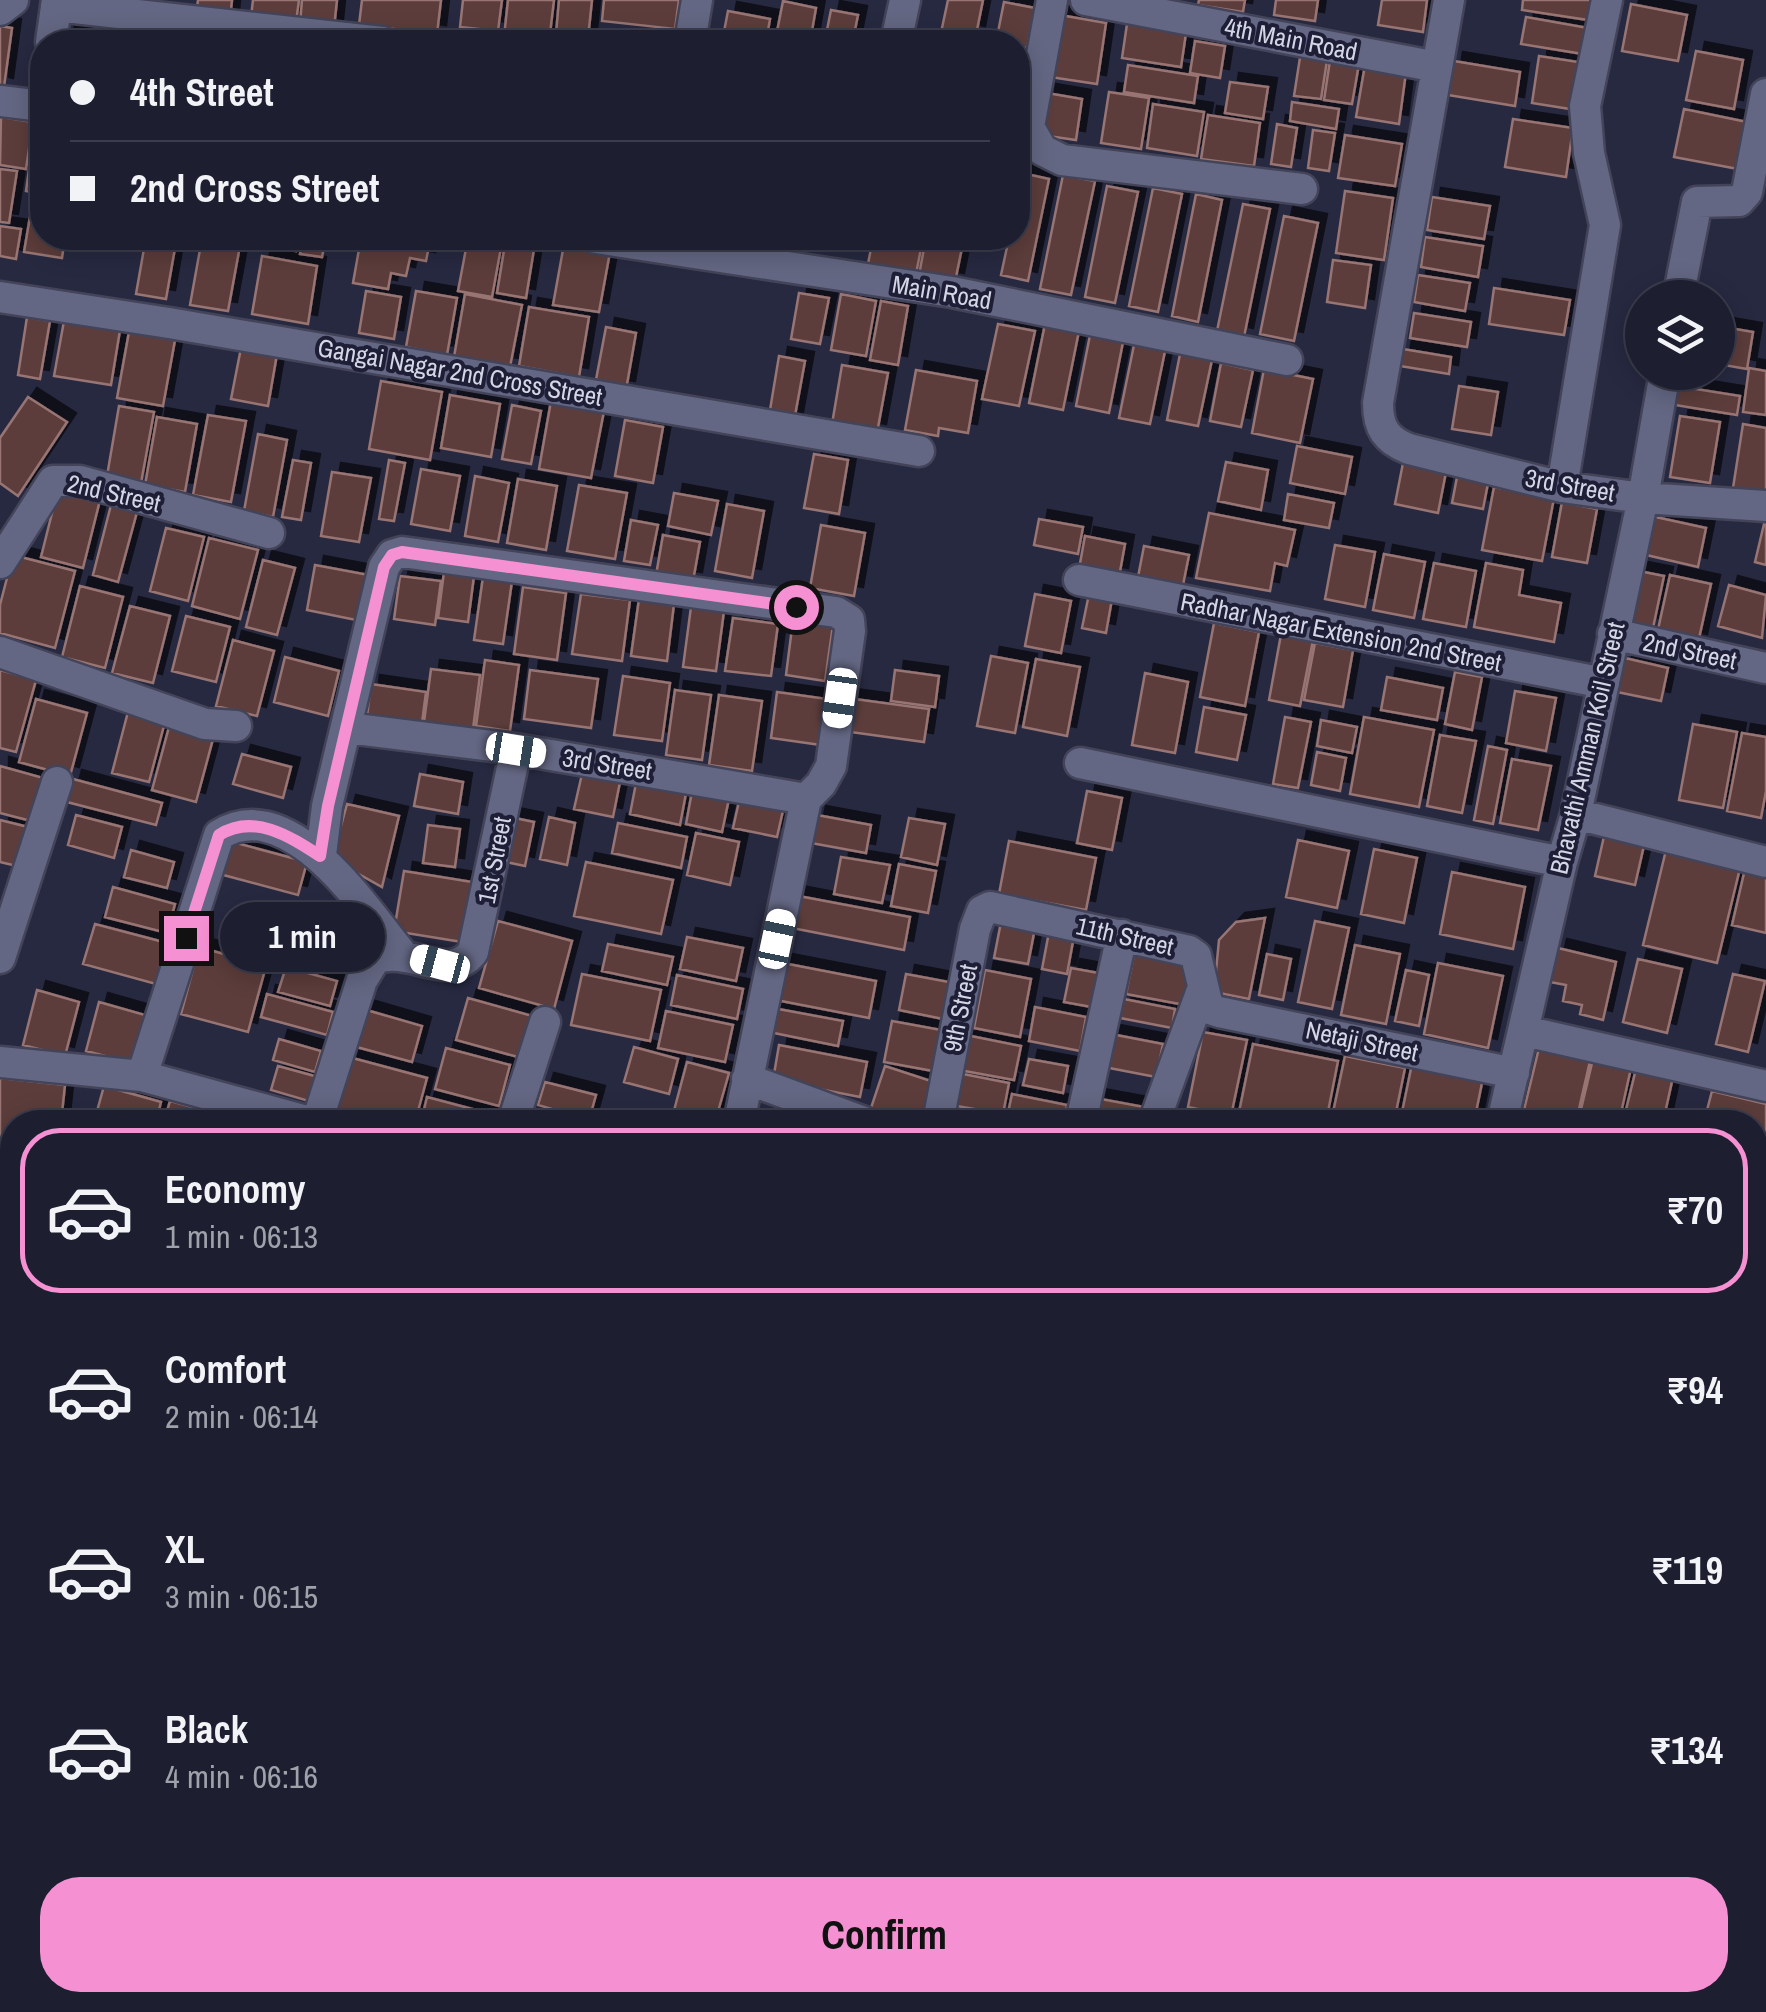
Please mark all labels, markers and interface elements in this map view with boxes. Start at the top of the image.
street label: 4th Main Road [1222,9,1360,69]
text: 4th Street [130,67,274,118]
text: 2nd Cross Street [130,163,379,214]
street label: Main Road [890,267,994,317]
map controls [1625,280,1735,390]
button: layers [1625,280,1735,390]
street label: Gangai Nagar 2nd Cross Street [315,330,605,414]
street label: 3rd Street [1523,460,1618,510]
street label: 2nd Street [64,466,164,520]
street label: Radhar Nagar Extension 2nd Street [1178,584,1505,680]
route start [774,585,819,630]
street label: Bhavathi Amman Koil Street [1541,618,1633,877]
street label: 2nd Street [1640,625,1740,678]
car [821,666,859,730]
car [484,730,548,770]
street label: 3rd Street [560,740,654,788]
street label: 1st Street [469,813,519,906]
callout: 1 min [221,903,386,973]
car [756,907,798,971]
street label: 11th Street [1073,908,1177,964]
text: 1 min [268,915,337,958]
route end [164,916,209,961]
car [407,942,473,986]
street label: 9th Street [935,961,985,1055]
street label: Netaji Street [1303,1013,1422,1070]
text: Economy [165,1164,305,1215]
icon: car [45,1166,135,1256]
text: ₹70 [1666,1185,1723,1236]
text: 1 min · 06:13 [165,1215,318,1258]
text: Comfort [165,1344,286,1395]
icon: car [45,1346,135,1436]
text: ₹94 [1666,1365,1723,1416]
text: 2 min · 06:14 [165,1395,318,1438]
text: XL [165,1524,205,1575]
icon: car [45,1526,135,1616]
text: ₹119 [1651,1545,1723,1596]
text: 3 min · 06:15 [165,1575,318,1618]
text: Black [165,1704,248,1755]
icon: car [45,1706,135,1796]
text: ₹134 [1649,1725,1723,1776]
text: 4 min · 06:16 [165,1755,318,1798]
button: Confirm [40,1877,1728,1992]

